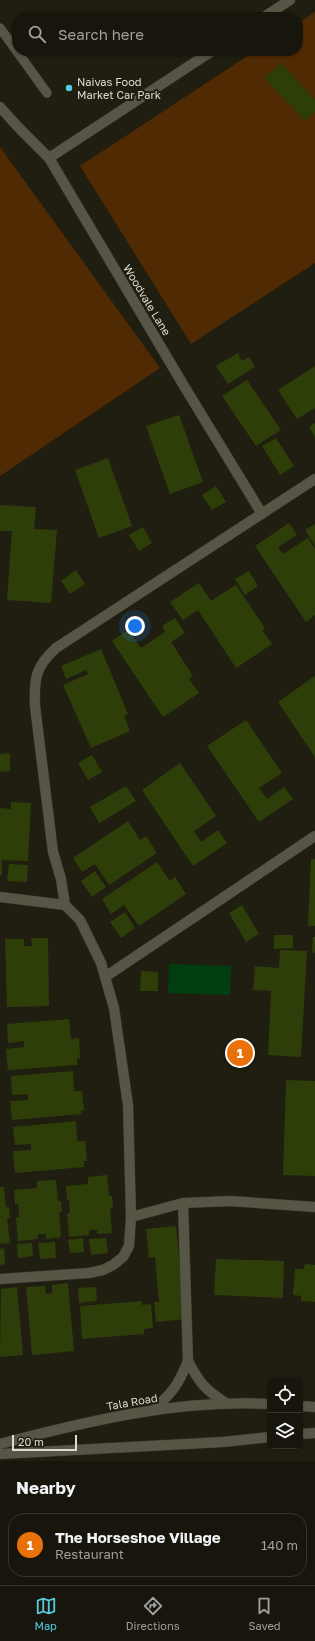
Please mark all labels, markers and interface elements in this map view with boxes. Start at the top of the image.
search box [12,12,303,56]
icon: search [26,23,48,45]
text: Search here [58,25,144,43]
place label: Naivas Food Market Car Park [77,75,161,101]
marker: Naivas Food Market Car Park [64,83,74,93]
street label: Woodvale Lane [121,262,174,338]
your location [125,616,145,636]
pin: 1 [227,1038,253,1068]
map controls [267,1377,303,1449]
button: locate [267,1377,303,1413]
street label: Tala Road [105,1391,158,1412]
button: layers [267,1413,303,1449]
scale bar [12,1433,77,1452]
text: 20 m [18,1435,44,1448]
text: Nearby [16,1477,76,1498]
text: The Horseshoe Village [55,1528,221,1546]
text: 1 [27,1537,33,1553]
text: 140 m [261,1537,298,1553]
text: Restaurant [55,1546,124,1562]
tab: Map [34,1595,57,1632]
tab: Directions [126,1595,180,1632]
tab: Saved [248,1595,281,1632]

